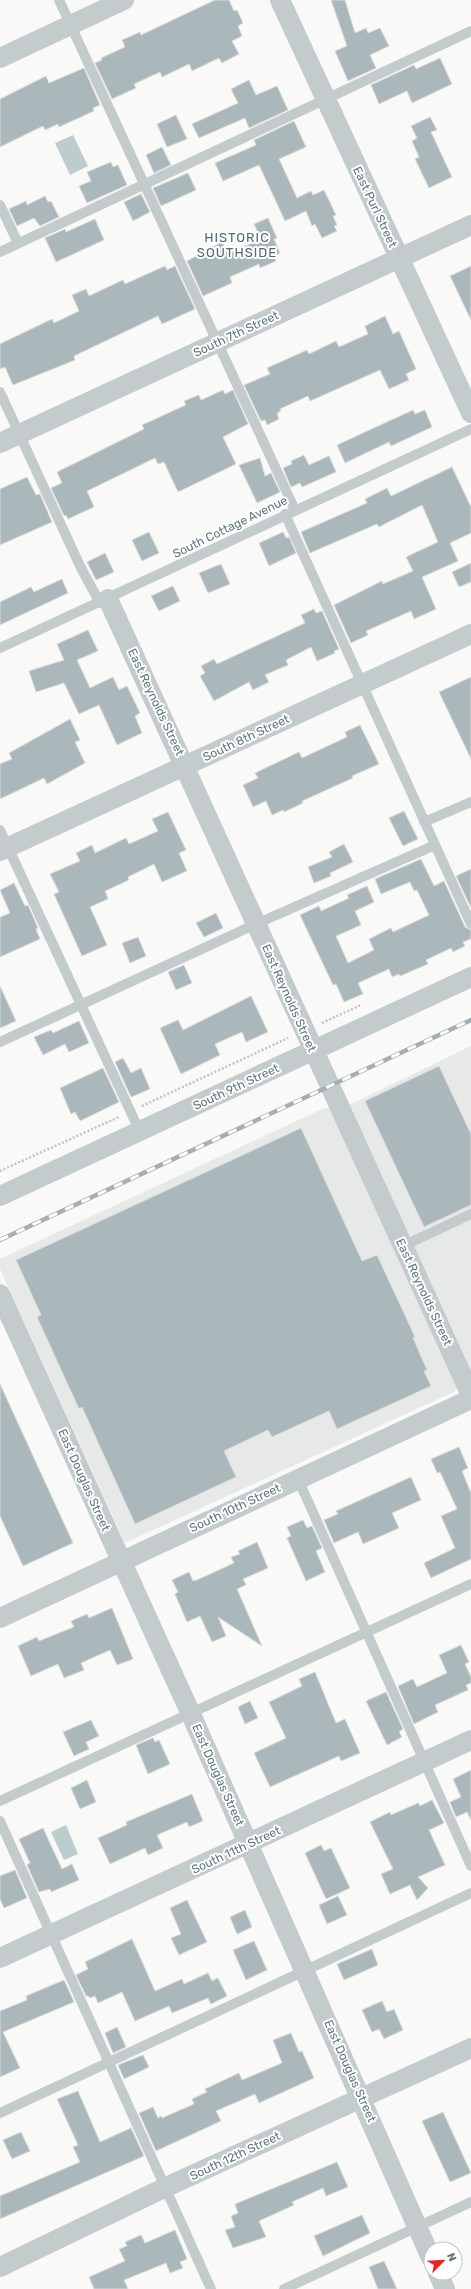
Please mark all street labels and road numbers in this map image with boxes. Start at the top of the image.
street label: East Purl Street [350,164,400,250]
street label: South 7th Street [191,308,281,360]
street label: South Cottage Avenue [170,493,290,561]
street label: East Reynolds Street [125,646,187,758]
street label: South 8th Street [201,712,292,764]
street label: East Reynolds Street [259,942,319,1054]
street label: South 9th Street [191,1061,282,1113]
street label: East Reynolds Street [393,1236,455,1348]
street label: East Douglas Street [55,1427,113,1534]
street label: South 10th Street [187,1481,283,1535]
street label: East Douglas Street [189,1722,247,1829]
street label: South 11th Street [189,1823,283,1877]
street label: East Douglas Street [321,2018,379,2125]
street label: South 12th Street [187,2129,283,2183]

